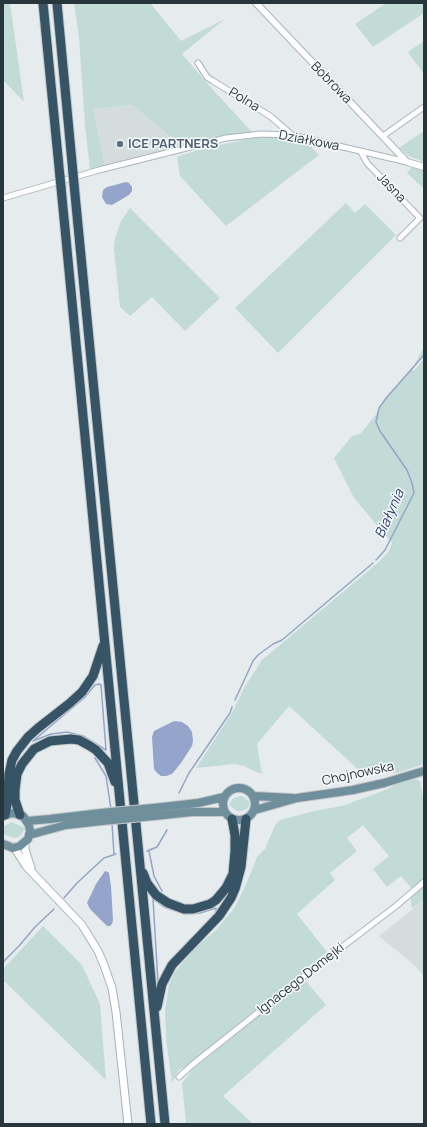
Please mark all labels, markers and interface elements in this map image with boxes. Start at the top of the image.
street label: Bobrowa [307,59,355,107]
street label: Polna [226,85,262,115]
street label: Działkowa [277,127,341,155]
place label: ICE PARTNERS [128,136,218,152]
marker: ICE PARTNERS [115,139,125,149]
street label: Jasna [373,170,409,206]
water label: Białynia [372,487,408,541]
street label: Chojnowska [321,759,395,789]
street label: Ignacego Domejki [254,940,348,1018]

